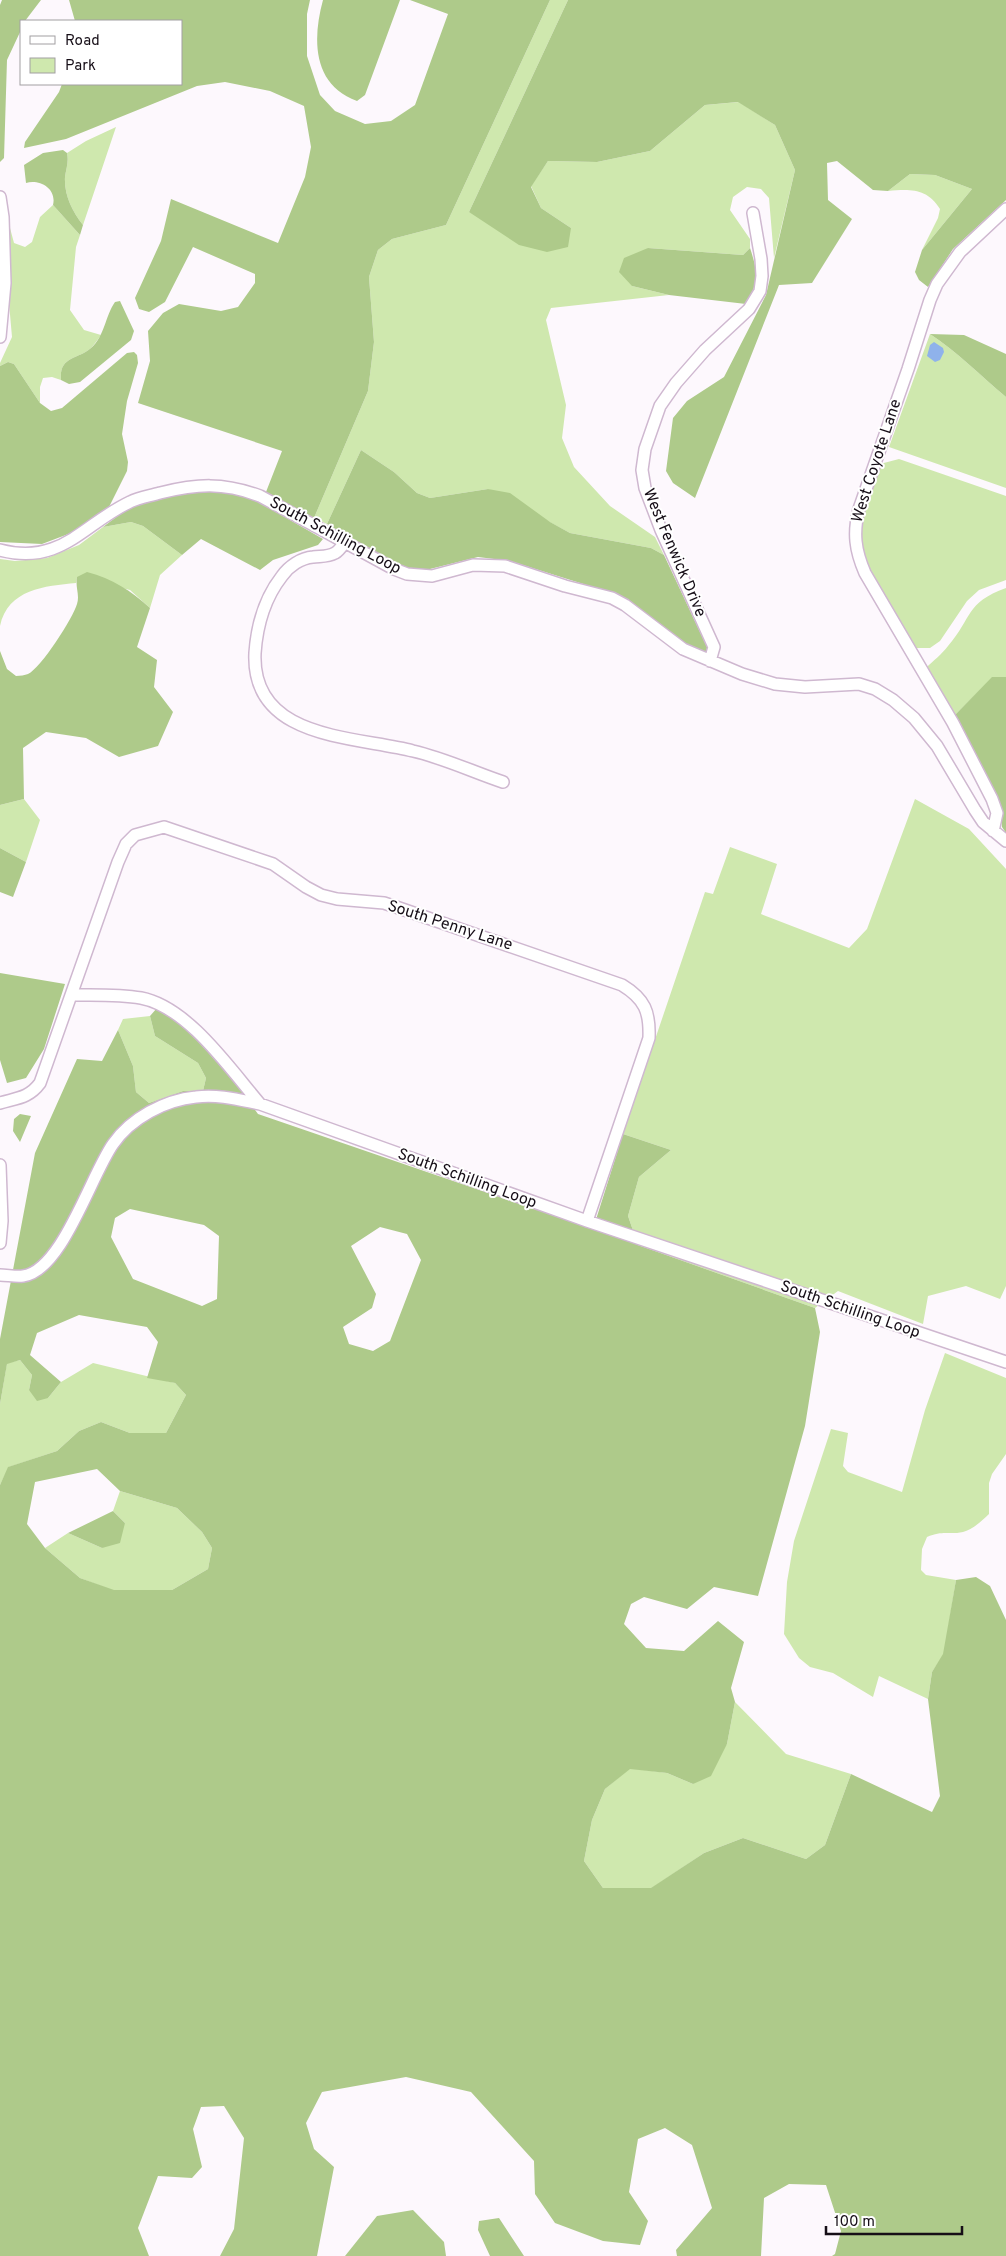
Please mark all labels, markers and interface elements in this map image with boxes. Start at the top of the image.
legend [20,20,182,85]
text: Road [65,32,100,51]
text: Park [65,57,96,76]
street label: West Coyote Lane [848,397,906,525]
street label: West Fenwick Drive [638,486,710,620]
street label: South Schilling Loop [266,493,404,579]
street label: South Penny Lane [385,896,515,956]
street label: South Schilling Loop [395,1145,539,1213]
street label: South Schilling Loop [777,1277,923,1343]
scale bar [826,2204,962,2236]
text: 100 m [834,2213,875,2232]

